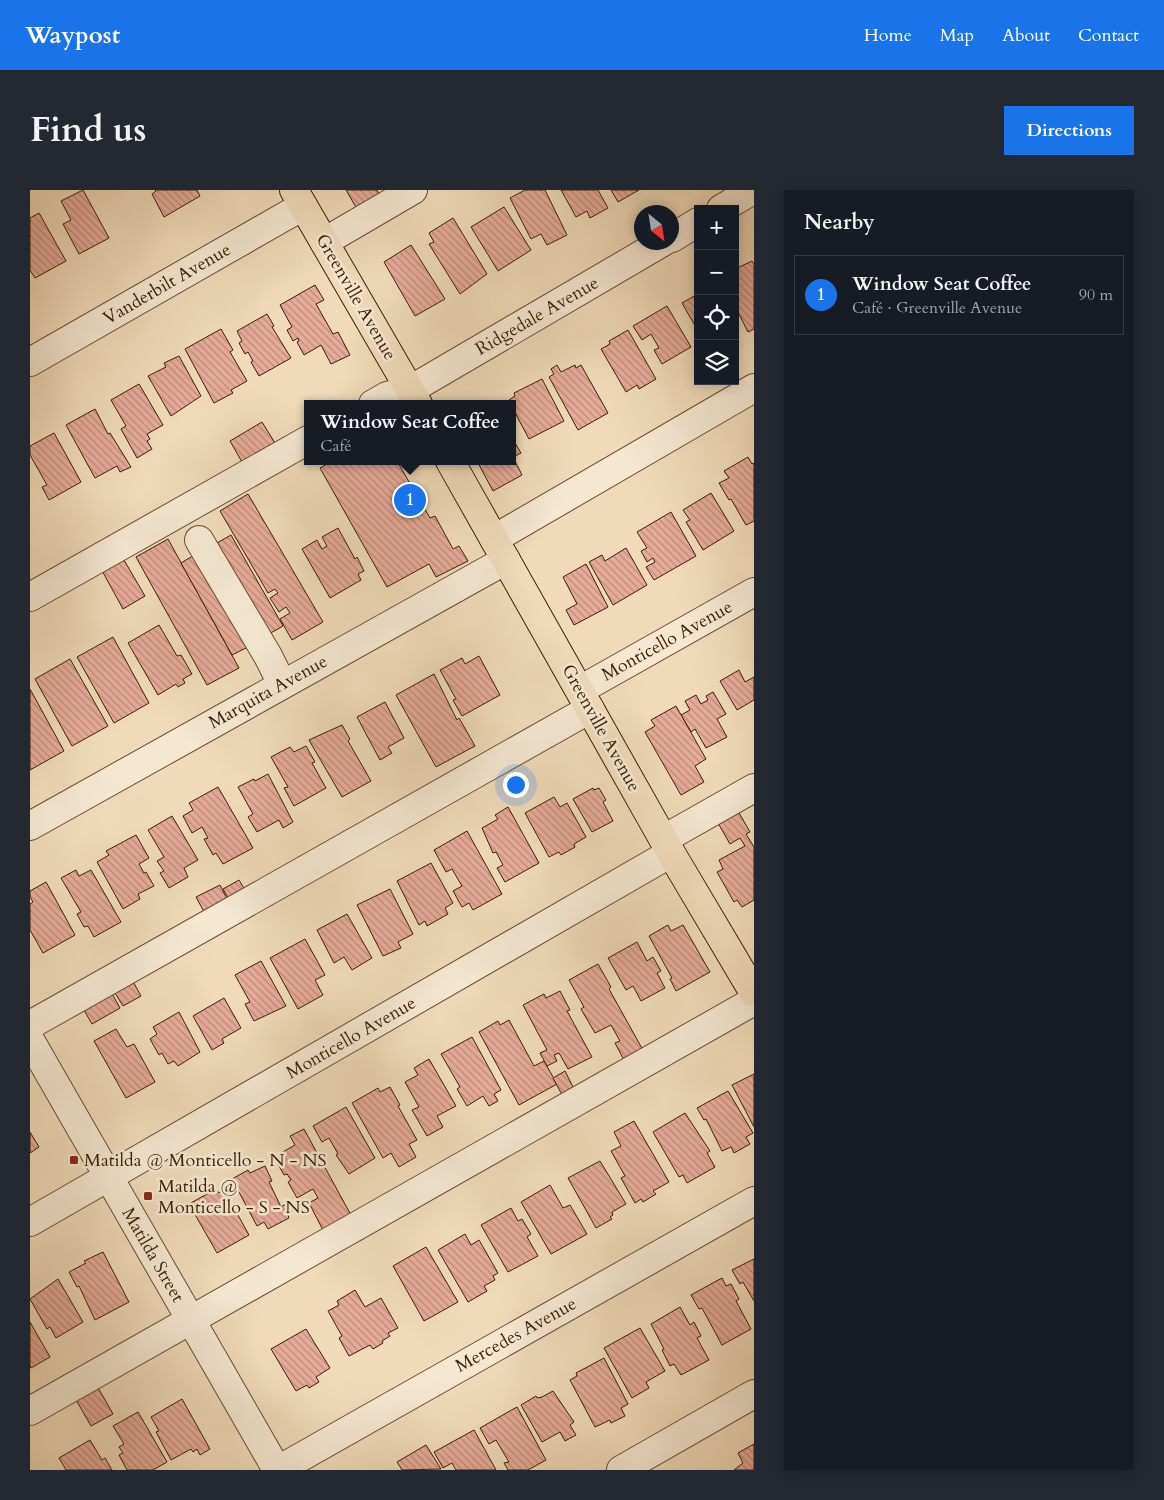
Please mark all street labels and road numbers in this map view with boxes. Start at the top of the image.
street label: Greenville Avenue [310,229,402,365]
street label: Vanderbilt Avenue [99,237,235,331]
street label: Ridgedale Avenue [471,270,603,362]
street label: Monticello Avenue [597,595,737,687]
street label: Marquita Avenue [204,649,332,735]
street label: Greenville Avenue [556,660,646,796]
street label: Monticello Avenue [281,991,421,1085]
street label: Matilda Street [116,1203,190,1307]
street label: Mercedes Avenue [451,1291,581,1379]

